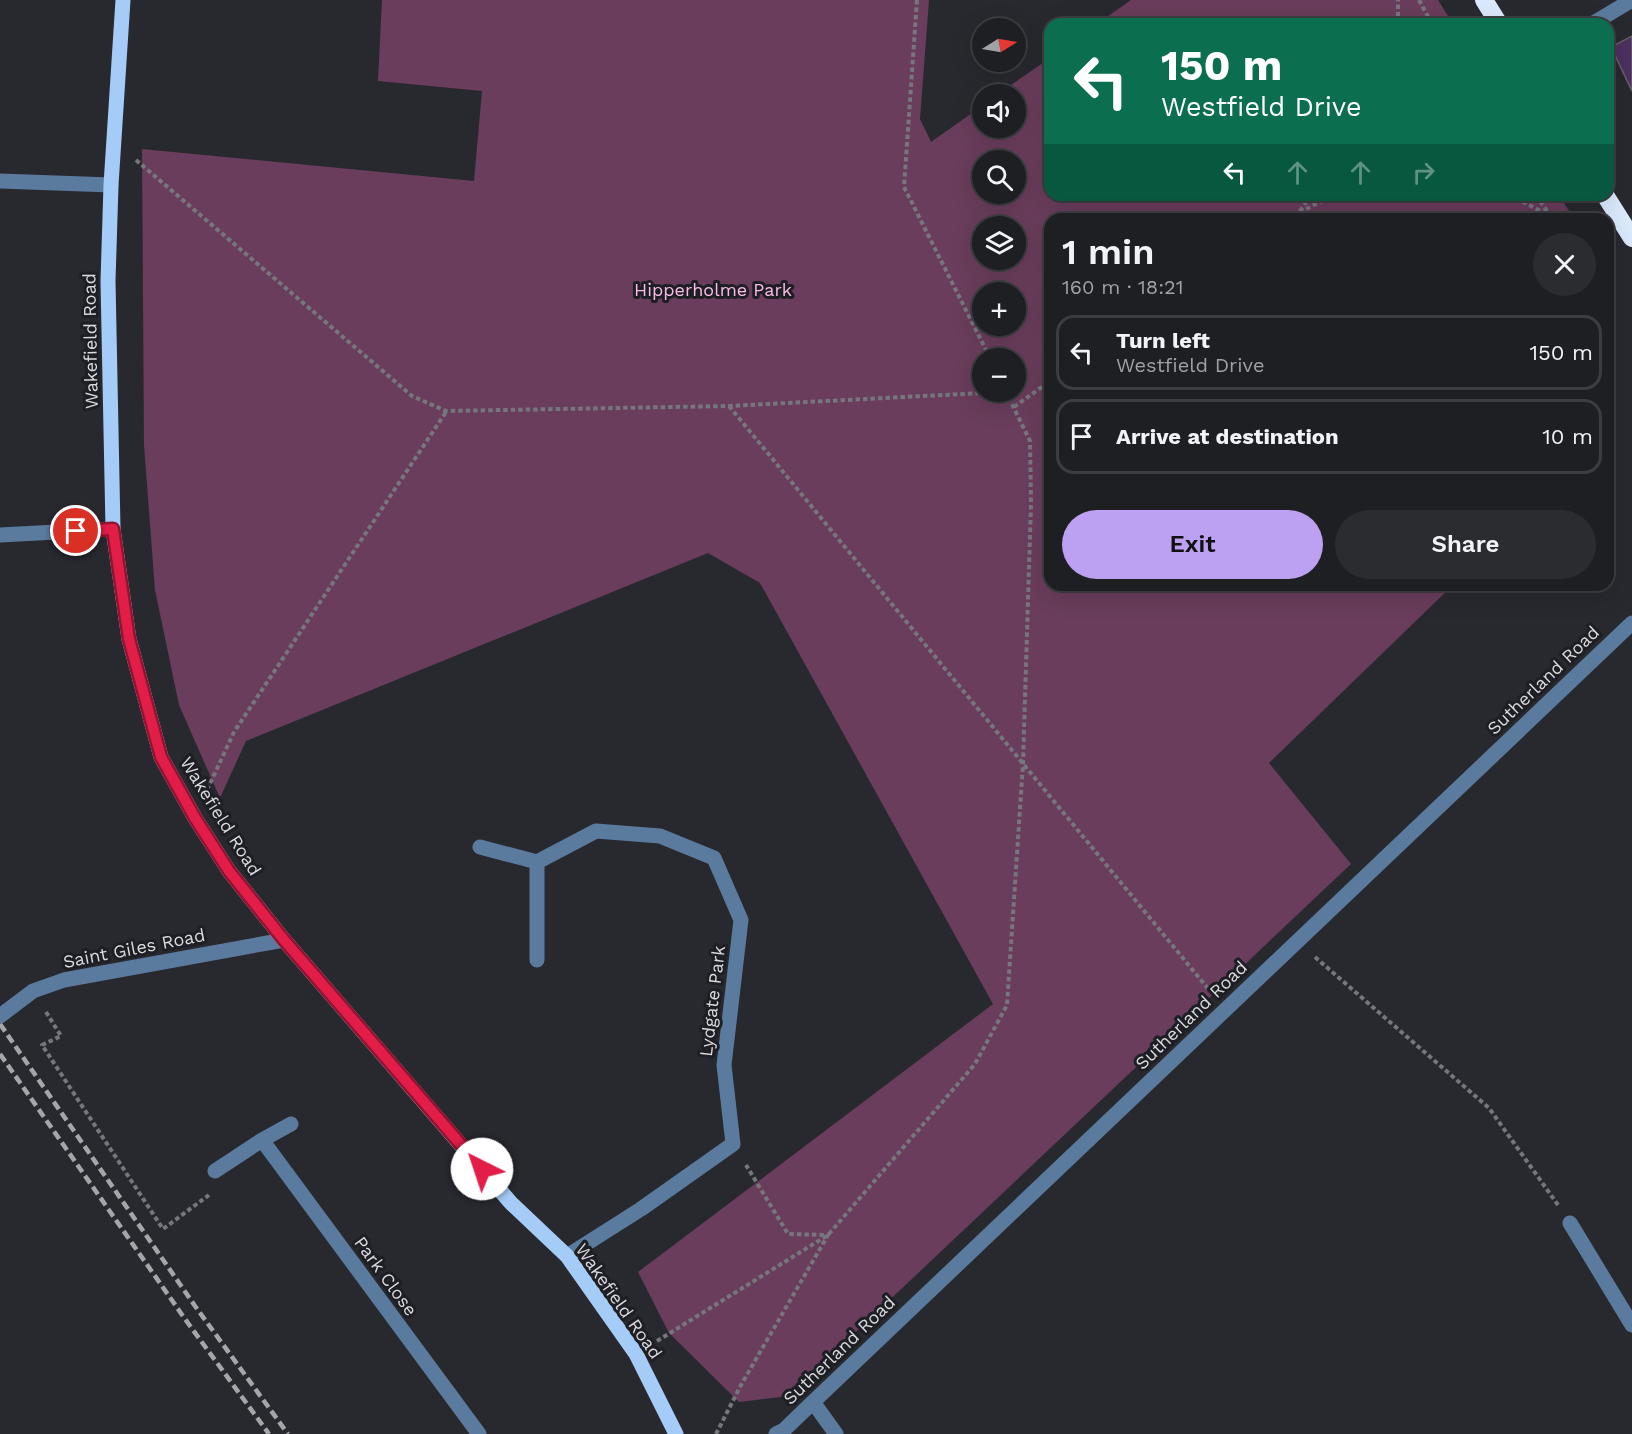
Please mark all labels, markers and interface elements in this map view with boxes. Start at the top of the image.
north arrow [972,18,1026,72]
map controls [972,18,1026,402]
text: 150 m [1161,41,1282,90]
icon: left [1062,42,1140,120]
button: sound [972,84,1026,138]
text: Westfield Drive [1161,91,1362,123]
button: search [972,150,1026,204]
icon: left [1218,156,1251,189]
icon: ahead [1281,156,1314,189]
icon: ahead [1344,156,1377,189]
icon: right [1407,156,1440,189]
button: layers [972,216,1026,270]
text: 1 min [1062,231,1154,273]
button: close [1533,233,1596,296]
street label: Wakefield Road [78,273,102,409]
text: 160 m · 18:21 [1062,275,1184,299]
park label: Hipperholme Park [634,279,792,300]
button: + [972,282,1026,336]
text: Turn left [1116,328,1210,353]
icon: left [1065,336,1098,369]
text: 150 m [1529,340,1593,365]
button: − [972,348,1026,402]
text: Westfield Drive [1116,353,1265,377]
icon: arrive [1065,420,1098,453]
text: Arrive at destination [1116,424,1339,449]
text: 10 m [1542,424,1593,449]
pin [50,505,101,556]
button: Exit [1062,510,1323,579]
button: Share [1335,510,1596,579]
icon: arrive [59,514,92,547]
street label: Sutherland Road [1483,621,1603,739]
street label: Wakefield Road [176,753,266,879]
street label: Saint Giles Road [61,924,207,972]
street label: Lydgate Park [695,944,729,1058]
street label: Sutherland Road [1131,956,1251,1074]
position arrow [450,1137,514,1201]
street label: Park Close [350,1232,422,1320]
street label: Wakefield Road [571,1239,667,1363]
street label: Sutherland Road [779,1291,899,1409]

